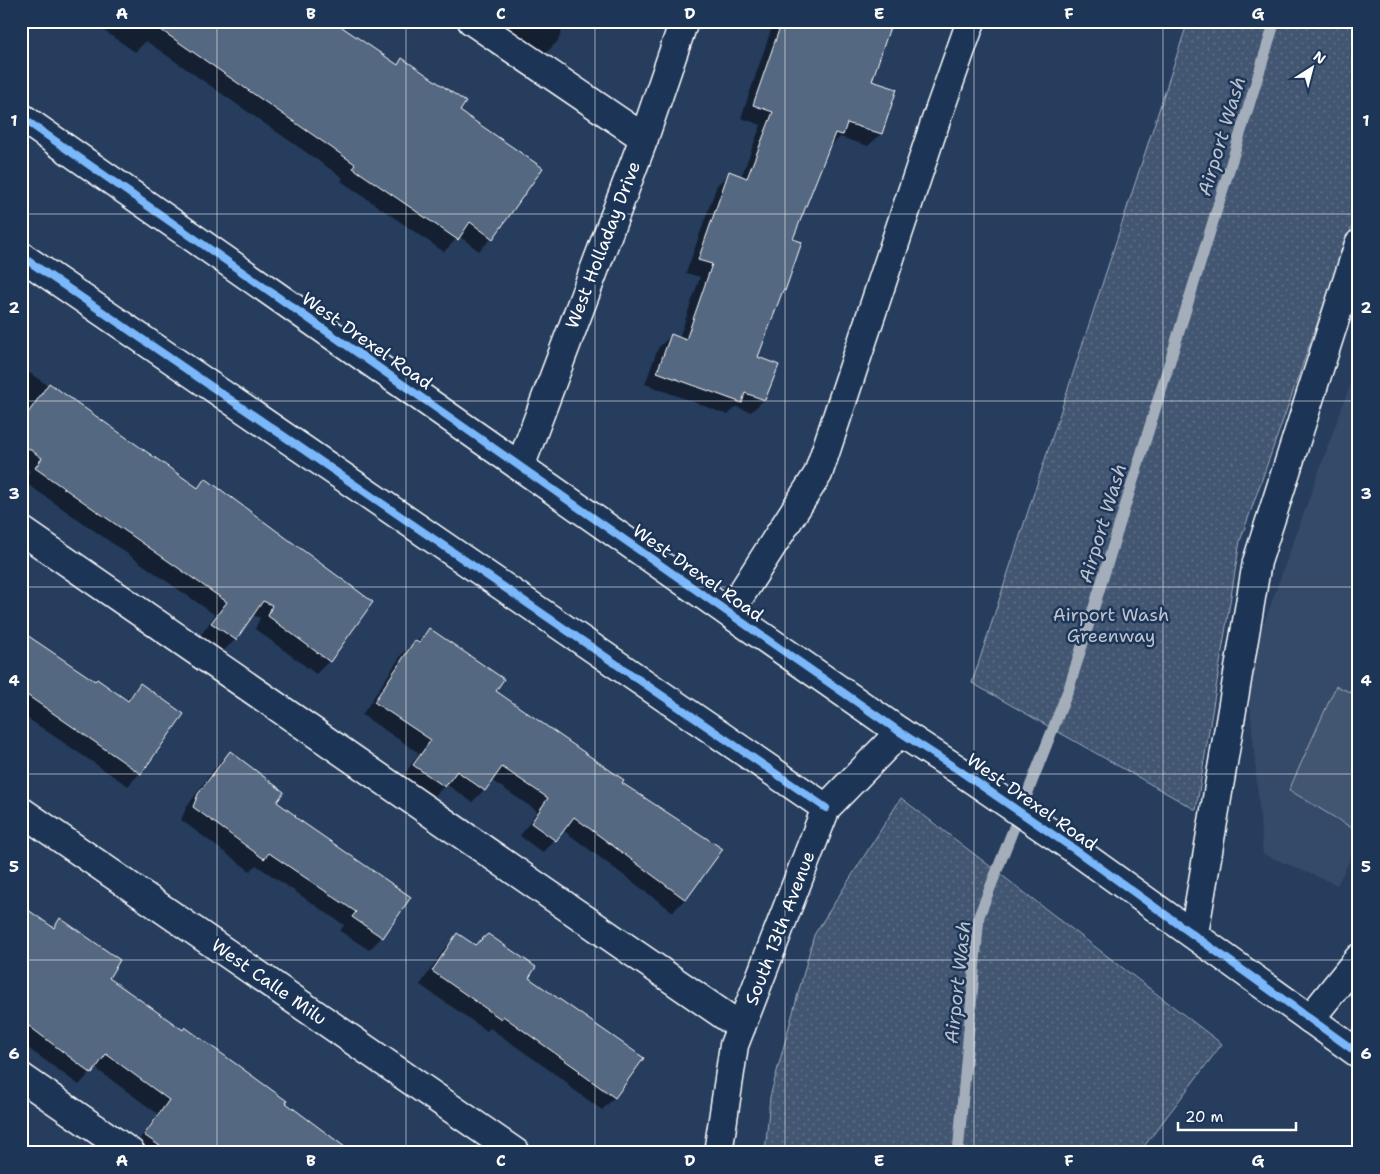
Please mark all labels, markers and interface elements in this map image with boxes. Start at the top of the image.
text: A [116,3,128,24]
text: B [306,3,316,24]
text: C [496,3,506,24]
text: D [684,3,696,24]
text: E [874,3,884,24]
text: F [1064,3,1074,24]
text: G [1252,3,1265,24]
north arrow [1288,42,1338,92]
text: N [1310,47,1329,68]
water label: Airport Wash [1191,73,1251,199]
text: 1 [10,110,18,131]
text: 1 [1362,110,1370,131]
street label: West Holladay Drive [560,158,646,332]
street label: West Drexel Road [297,287,437,395]
text: 2 [8,297,20,318]
text: 2 [1360,297,1372,318]
water label: Airport Wash [1072,460,1132,586]
text: 3 [8,483,20,504]
text: 3 [1360,483,1372,504]
street label: West Drexel Road [628,519,768,627]
park label: Airport Wash Greenway [1053,603,1169,648]
text: 4 [8,670,20,691]
text: 4 [1360,670,1372,691]
street label: West Drexel Road [962,748,1102,856]
street label: South 13th Avenue [740,847,820,1009]
text: 5 [9,856,19,877]
text: 5 [1361,856,1371,877]
water label: Airport Wash [939,919,976,1045]
street label: West Calle Milu [207,933,331,1031]
text: 6 [8,1043,20,1064]
text: 6 [1360,1043,1372,1064]
scale bar [1178,1099,1295,1131]
text: 20 m [1185,1107,1224,1127]
text: A [116,1150,128,1171]
text: B [306,1150,316,1171]
text: C [496,1150,506,1171]
text: D [684,1150,696,1171]
text: E [874,1150,884,1171]
text: F [1064,1150,1074,1171]
text: G [1252,1150,1265,1171]

